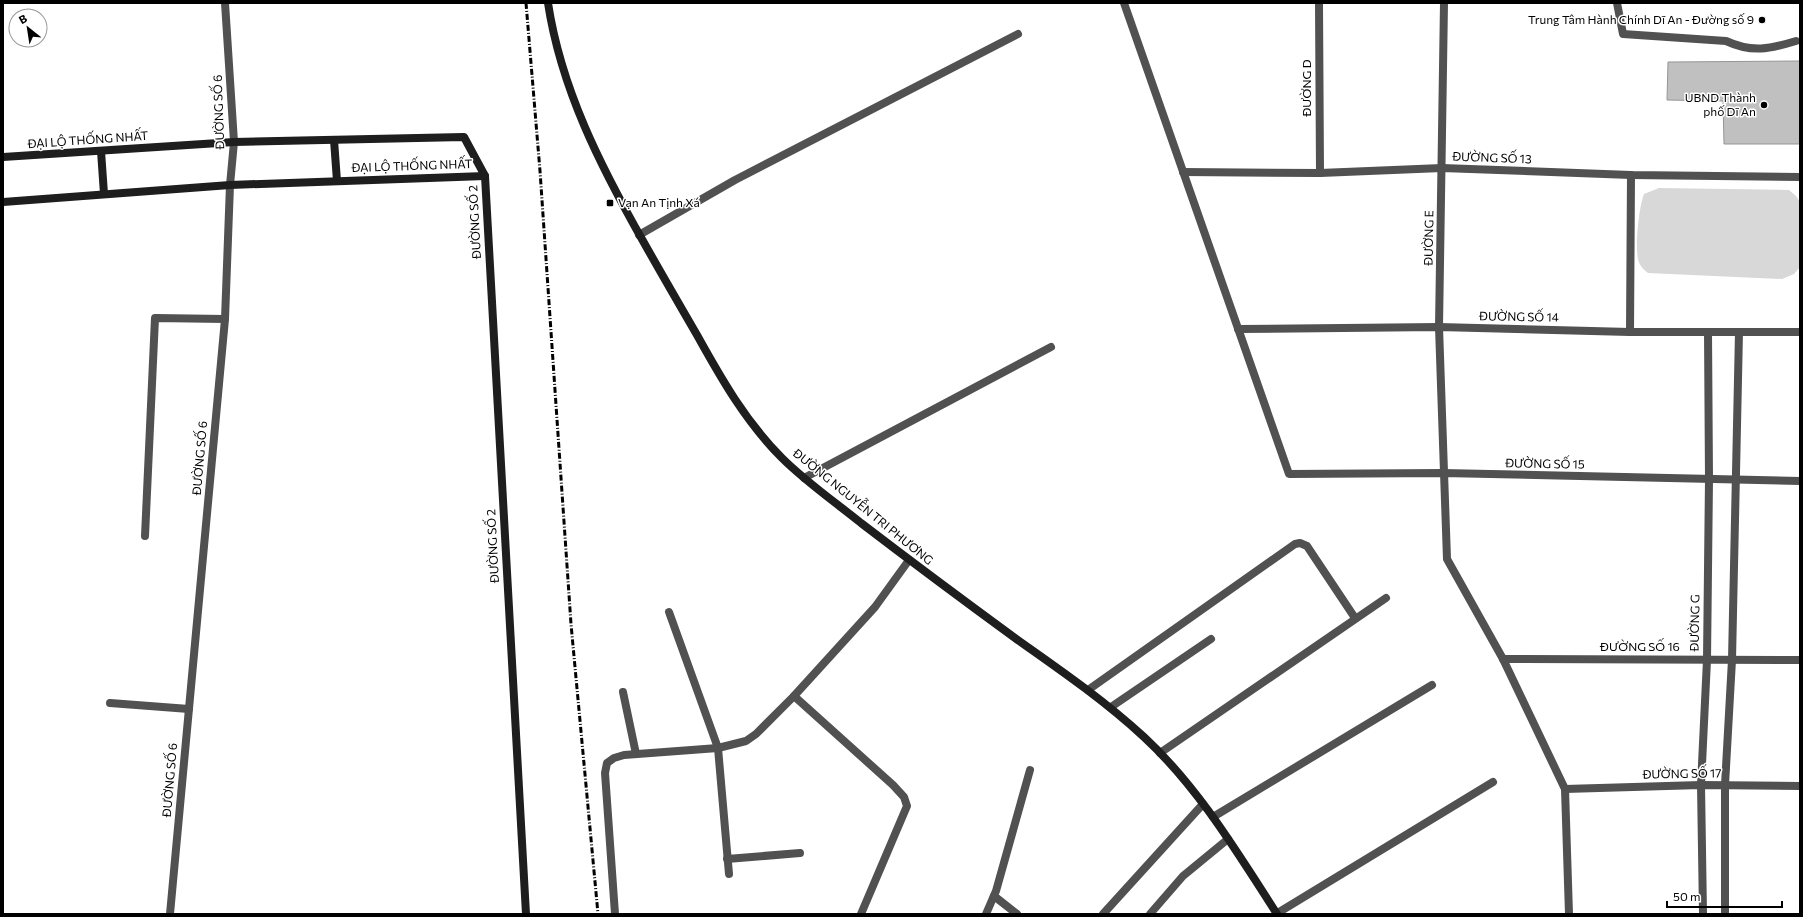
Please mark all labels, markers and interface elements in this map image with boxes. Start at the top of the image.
north arrow [8,8,48,48]
text: B [16,11,29,26]
place label: Trung Tâm Hành Chính Dĩ An - Đường số 9 [1528,12,1754,26]
marker: Trung Tâm Hành Chính Dĩ An - Đường số 9 [1757,15,1767,25]
street label: ĐƯỜNG D [1299,59,1313,118]
street label: ĐƯỜNG SỐ 6 [209,74,226,151]
place label: UBND Thành phố Dĩ An [1685,90,1756,118]
marker: UBND Thành phố Dĩ An [1759,100,1769,110]
street label: ĐẠI LỘ THỐNG NHẤT [26,127,149,150]
street label: ĐƯỜNG SỐ 13 [1451,148,1532,165]
street label: ĐẠI LỘ THỐNG NHẤT [350,155,473,174]
street label: ĐƯỜNG SỐ 2 [464,184,483,260]
place label: Vạn An Tịnh Xá [618,195,700,209]
marker: Vạn An Tịnh Xá [605,198,615,208]
street label: ĐƯỜNG E [1421,210,1435,267]
street label: ĐƯỜNG SỐ 14 [1478,307,1559,324]
street label: ĐƯỜNG SỐ 6 [188,420,209,497]
street label: ĐƯỜNG NGUYỄN TRI PHƯƠNG [790,443,938,567]
street label: ĐƯỜNG SỐ 15 [1504,454,1585,471]
street label: ĐƯỜNG SỐ 2 [482,508,501,584]
street label: ĐƯỜNG G [1686,594,1701,653]
street label: ĐƯỜNG SỐ 16 [1599,638,1680,653]
street label: ĐƯỜNG SỐ 6 [158,742,179,819]
street label: ĐƯỜNG SỐ 17 [1641,764,1722,781]
scale bar [1667,883,1782,909]
text: 50 m [1673,889,1701,903]

